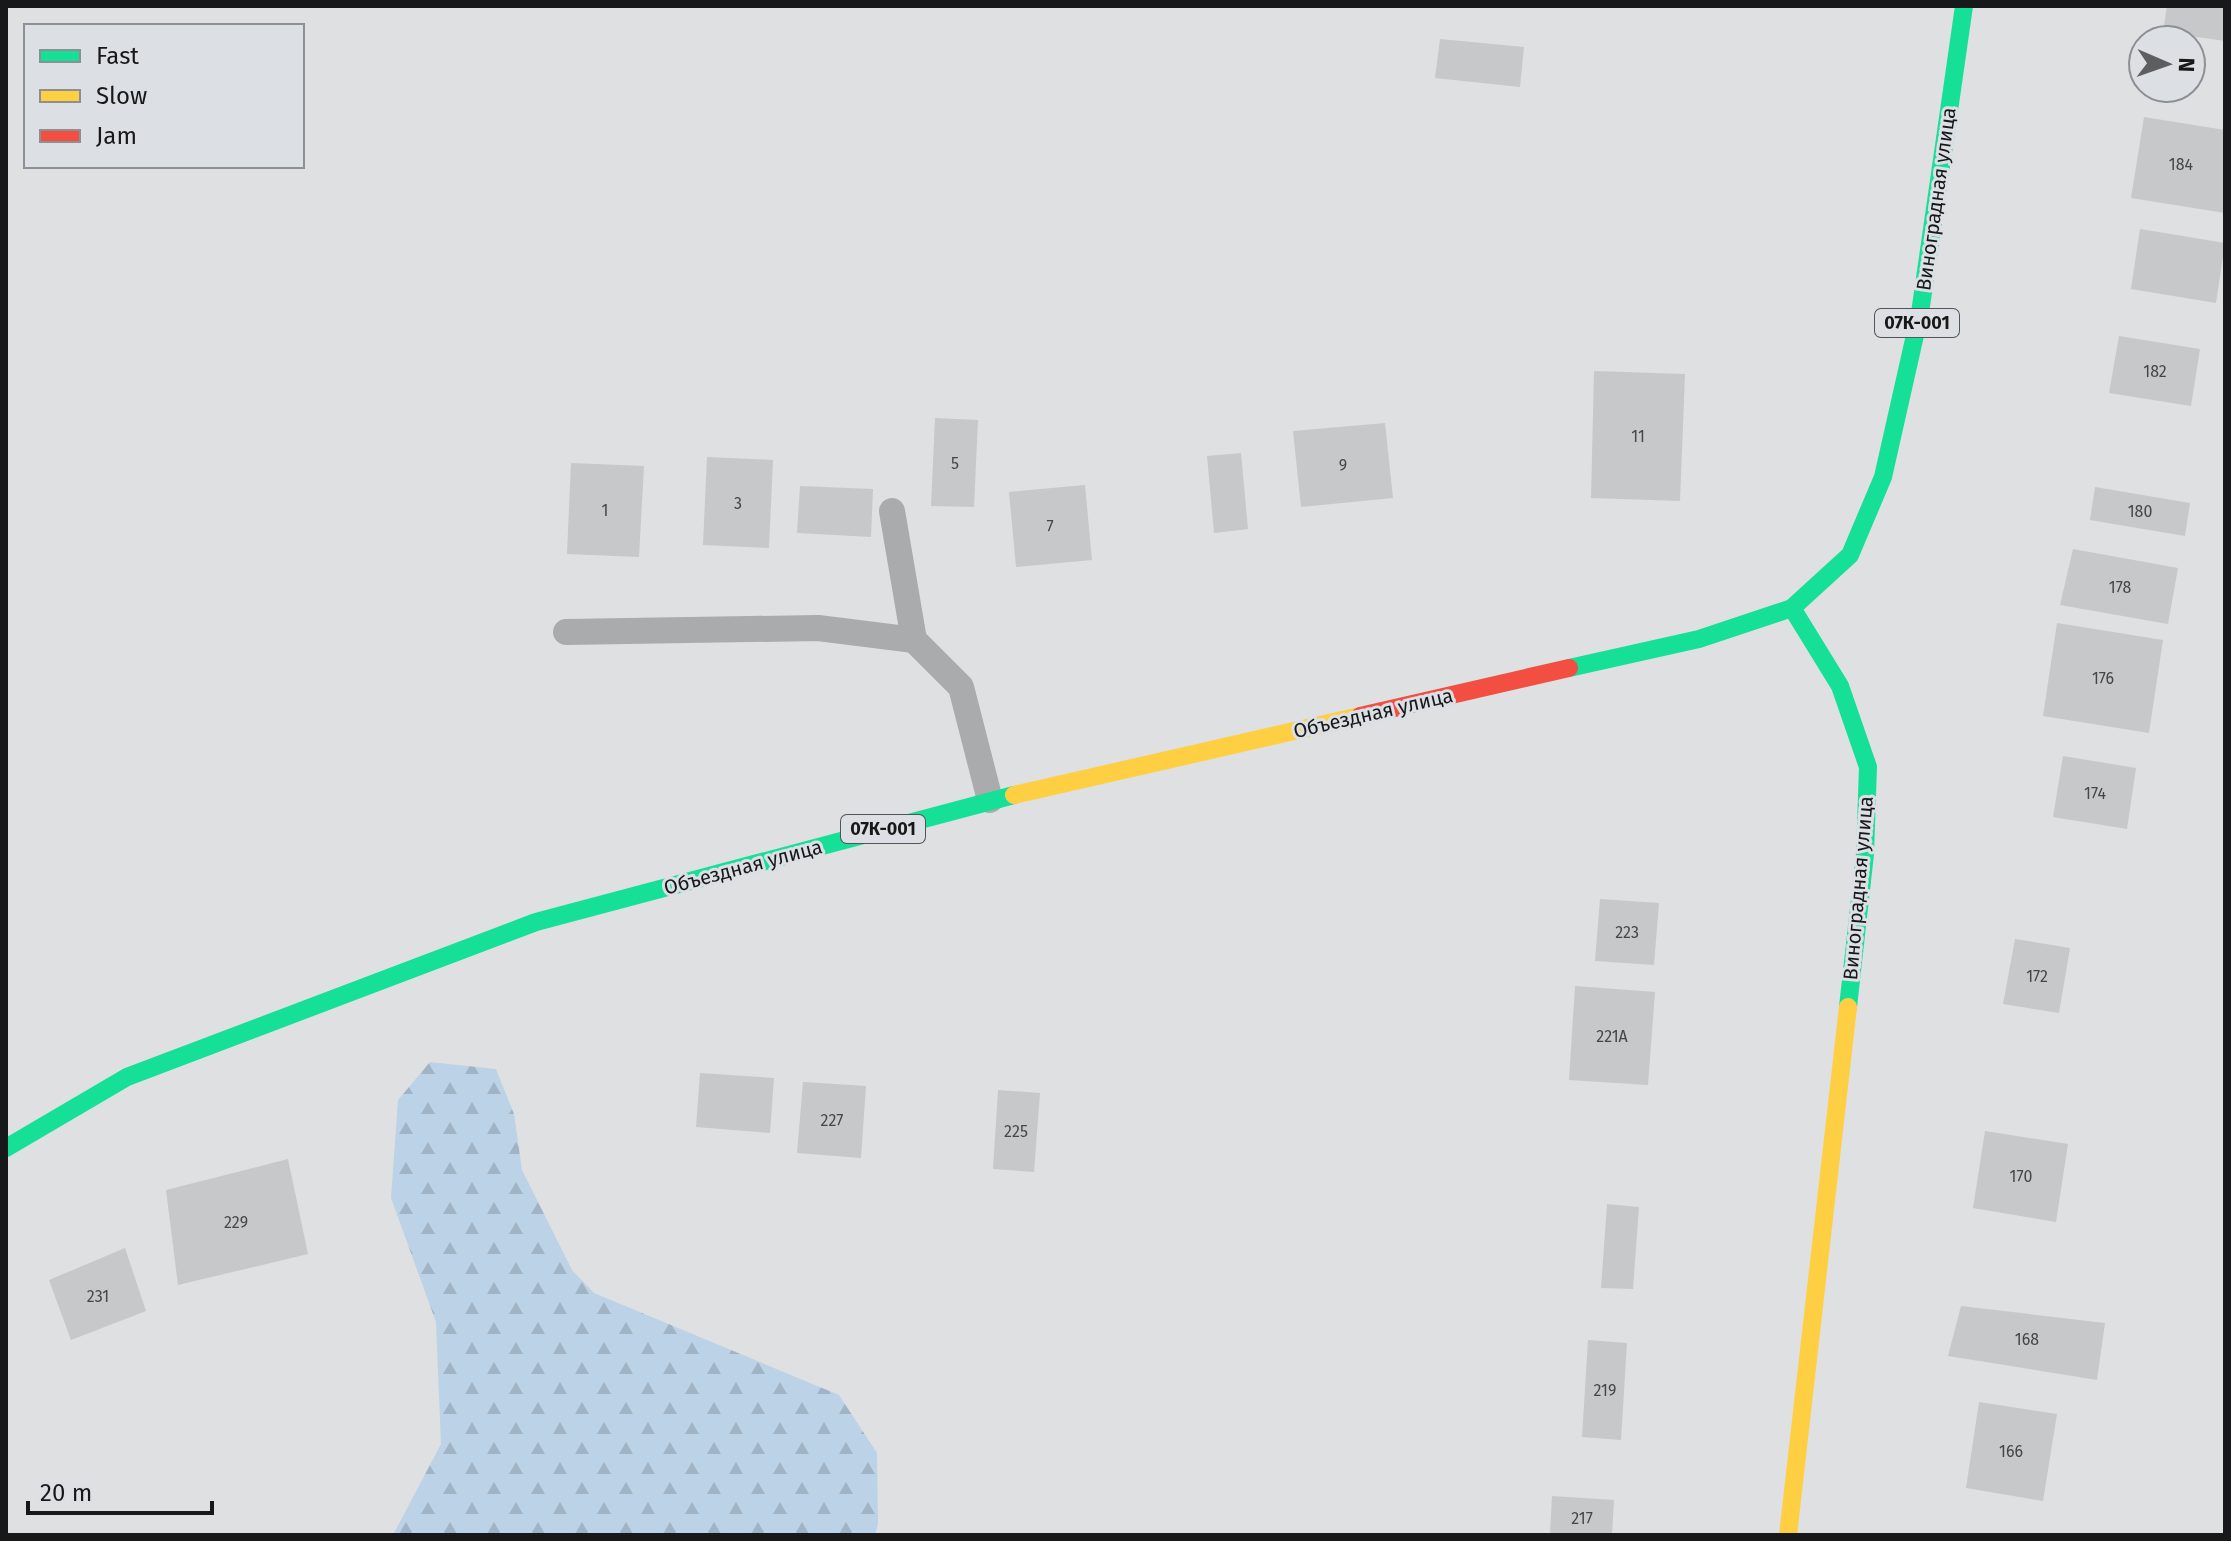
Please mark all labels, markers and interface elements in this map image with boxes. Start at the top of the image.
legend [24,24,304,168]
north arrow [2127,24,2207,104]
text: Fast [96,42,139,70]
text: N [2173,57,2200,72]
text: Slow [96,82,147,110]
street label: Виноградная улица [1911,106,1961,292]
text: Jam [96,122,137,150]
house number: 184 [2169,155,2194,174]
road number: 07К-001 [1875,309,1959,337]
house number: 182 [2143,362,2167,381]
house number: 11 [1631,427,1645,446]
house number: 5 [951,454,959,473]
house number: 9 [1339,456,1347,475]
house number: 3 [734,494,742,513]
house number: 1 [602,501,608,520]
house number: 180 [2128,502,2152,521]
house number: 7 [1046,517,1054,536]
house number: 178 [2109,578,2131,597]
house number: 176 [2092,669,2114,688]
street label: Объездная улица [1291,683,1455,743]
house number: 174 [2084,784,2106,803]
street label: Виноградная улица [1838,795,1878,981]
road number: 07К-001 [841,815,925,843]
street label: Объездная улица [661,834,825,900]
house number: 223 [1615,923,1639,942]
house number: 172 [2026,967,2048,986]
house number: 221А [1596,1027,1629,1046]
house number: 227 [821,1111,843,1130]
house number: 225 [1004,1122,1028,1141]
house number: 170 [2010,1167,2032,1186]
house number: 229 [224,1213,248,1232]
house number: 231 [87,1287,109,1306]
house number: 168 [2015,1330,2039,1349]
house number: 219 [1594,1381,1616,1400]
house number: 166 [1999,1442,2023,1461]
scale bar [28,1465,212,1515]
text: 20 m [40,1479,92,1507]
house number: 217 [1571,1509,1593,1528]

